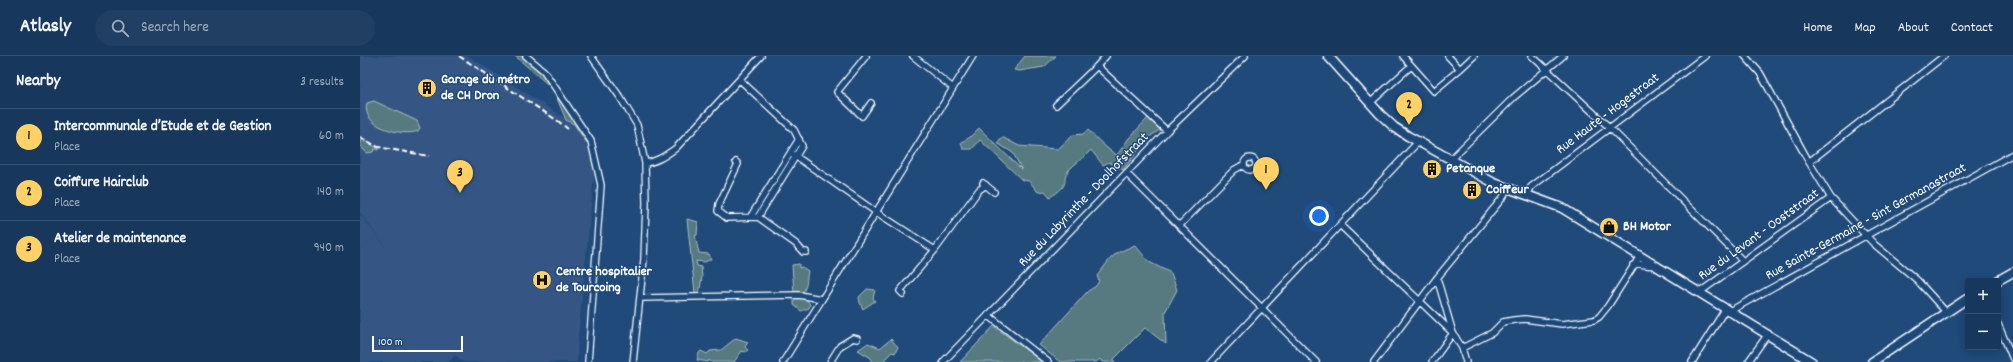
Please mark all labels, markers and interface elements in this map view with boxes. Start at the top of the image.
search box [95,10,375,46]
text: Atlasly [20,14,71,41]
icon: search [109,17,131,39]
text: Search here [141,17,209,39]
text: Home [1803,18,1832,38]
text: Map [1854,18,1876,38]
text: About [1898,18,1929,38]
text: Contact [1951,18,1993,38]
street label: Rue Haute - Hogestraat [1552,68,1664,160]
text: Nearby [16,70,60,94]
place label: Garage du métro de CH Dron [441,70,530,106]
text: 3 results [300,73,344,92]
building icon: Garage du métro de CH Dron [416,77,438,99]
pin: 2 [1396,92,1422,125]
text: Intercommunale d’Etude et de Gestion [54,116,272,138]
text: 1 [28,127,30,146]
text: 60 m [319,127,344,146]
street label: Rue du Labyrinthe - Doolhofstraat [1014,128,1154,272]
text: Place [54,138,80,157]
pin: 1 [1253,157,1279,190]
building icon: Petanque [1421,158,1443,180]
street label: Rue Sainte-Germaine - Sint Germanastraat [1762,158,1970,286]
place label: Petanque [1446,159,1495,179]
pin: 3 [447,160,473,193]
text: Coiffure Hairclub [54,172,149,194]
building icon: Coiffeur [1461,179,1483,201]
place label: Coiffeur [1486,180,1529,200]
text: 2 [26,183,32,202]
text: 140 m [317,183,344,202]
street label: Rue du Levant - Ooststraat [1694,184,1824,286]
text: Place [54,194,80,213]
your location [1309,206,1329,226]
shop icon: BH Motor [1598,216,1620,238]
place label: BH Motor [1623,217,1672,237]
text: Atelier de maintenance [54,228,186,250]
text: 3 [26,239,32,258]
text: 940 m [314,239,344,258]
text: Place [54,250,80,269]
place label: Centre hospitalier de Tourcoing [556,262,653,298]
hospital icon: Centre hospitalier de Tourcoing [531,269,553,291]
map controls [1965,278,2001,350]
button: + [1965,278,2001,314]
button: − [1965,314,2001,350]
scale bar [372,334,463,353]
text: 100 m [378,335,402,351]

